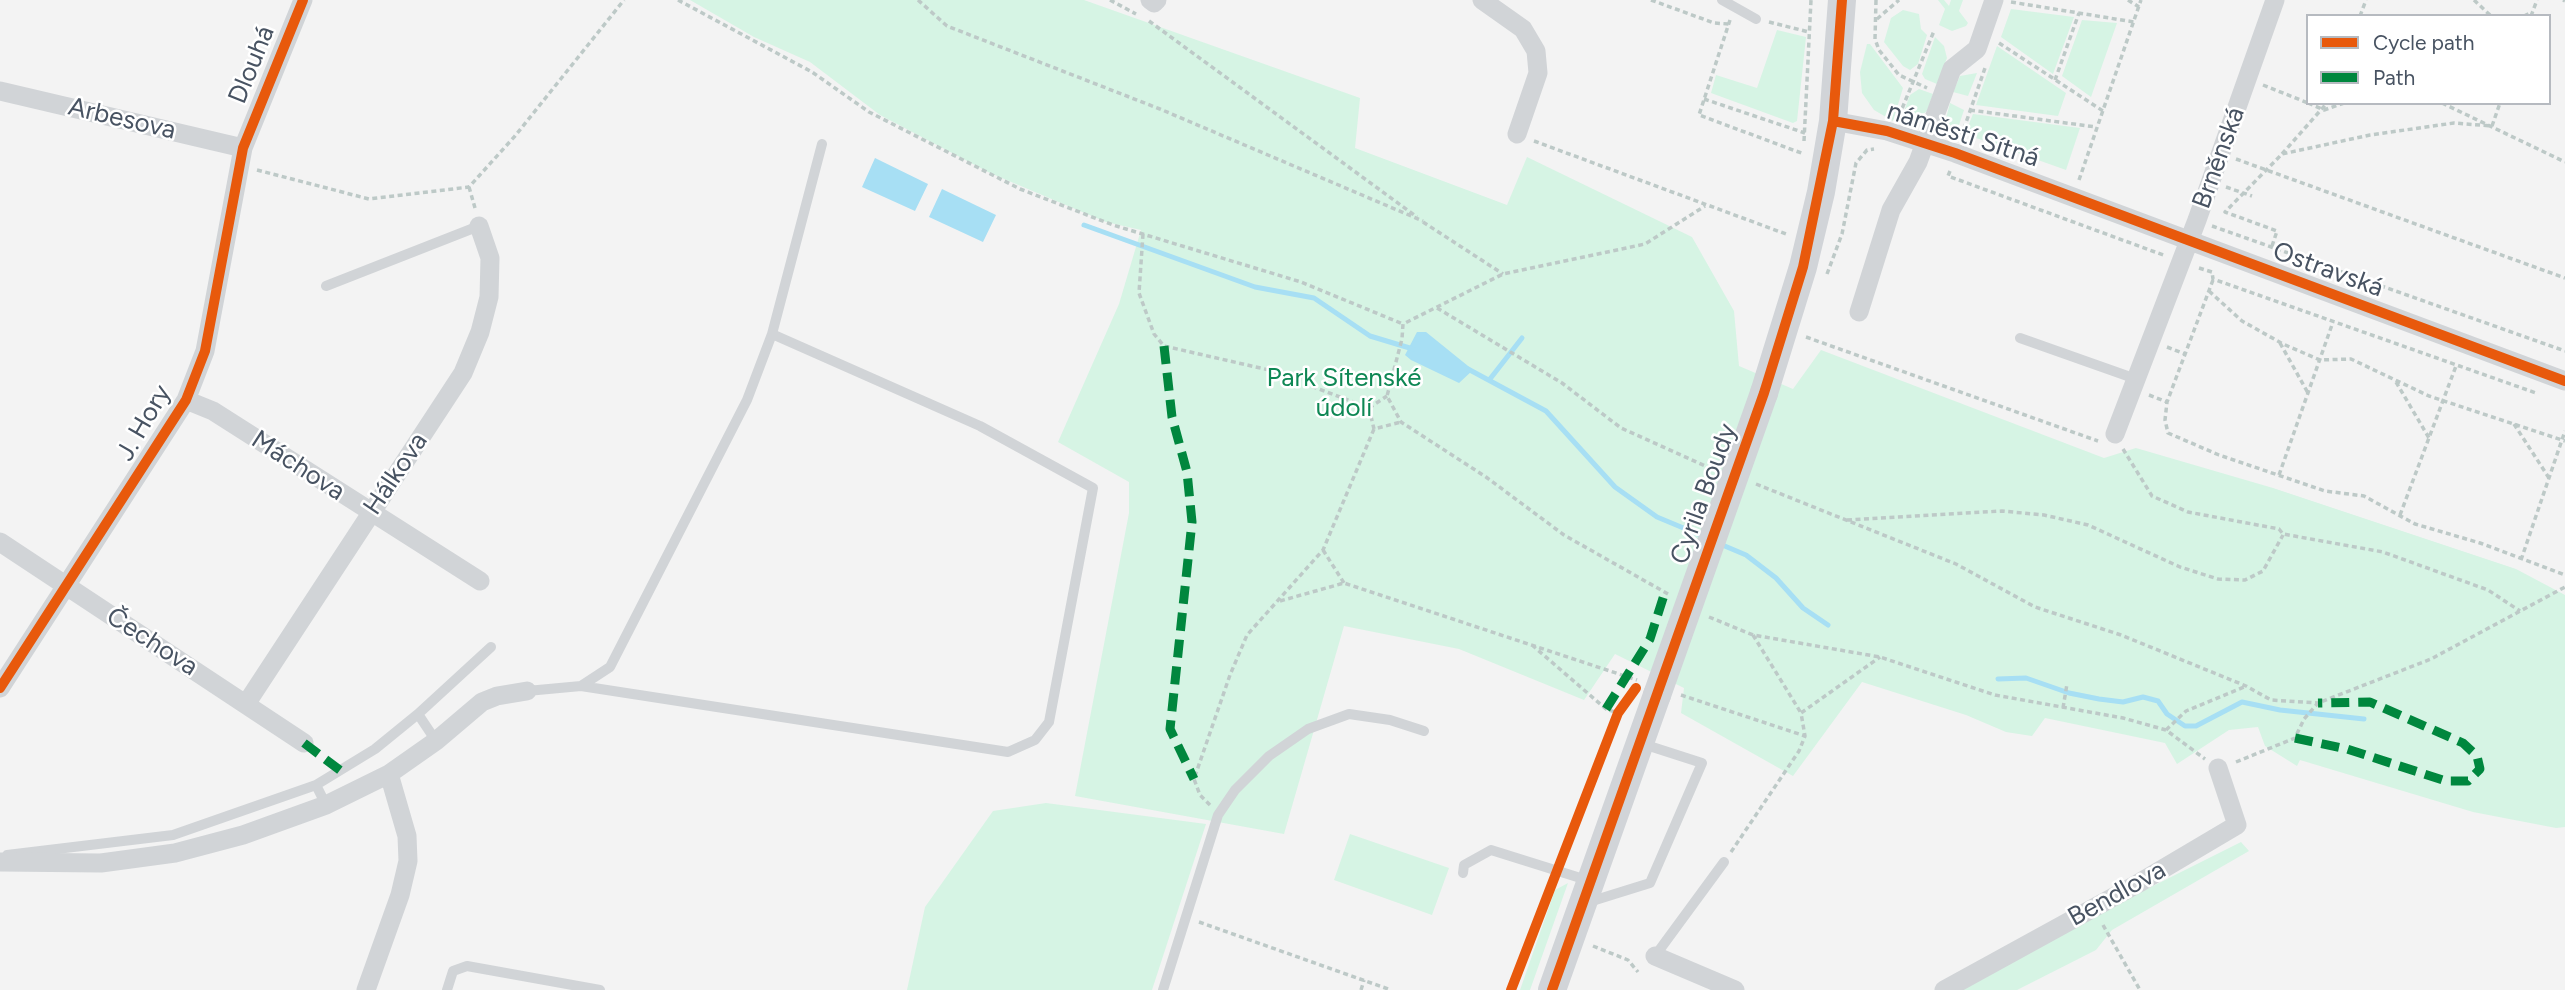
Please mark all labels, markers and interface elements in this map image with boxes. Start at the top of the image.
legend [2306,14,2551,105]
street label: Dlouhá [222,22,282,108]
text: Cycle path [2373,30,2474,55]
text: Path [2373,65,2415,90]
street label: Arbesova [65,92,179,146]
street label: náměstí Sítná [1883,96,2043,174]
street label: Brněnská [2186,103,2252,213]
street label: Ostravská [2269,236,2387,304]
park label: Park Sítenské údolí [1266,362,1422,424]
street label: J. Hory [110,380,178,466]
street label: Cyrila Boudy [1664,420,1744,568]
street label: Máchova [245,424,351,508]
street label: Hálkova [357,427,435,521]
street label: Čechova [100,601,204,683]
street label: Bendlova [2063,854,2171,934]

